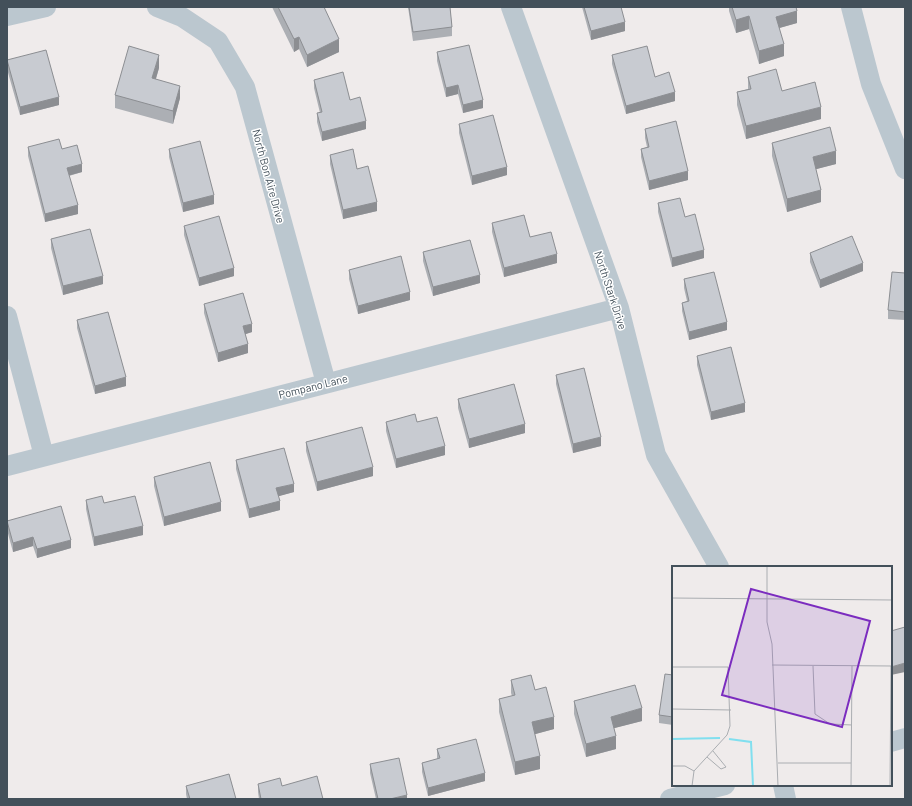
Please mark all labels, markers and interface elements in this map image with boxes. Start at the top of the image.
street label: North Bon Aire Drive [250,128,288,225]
street label: North Stark Drive [592,249,630,331]
street label: Pompano Lane [277,371,349,401]
inset map [672,566,892,786]

